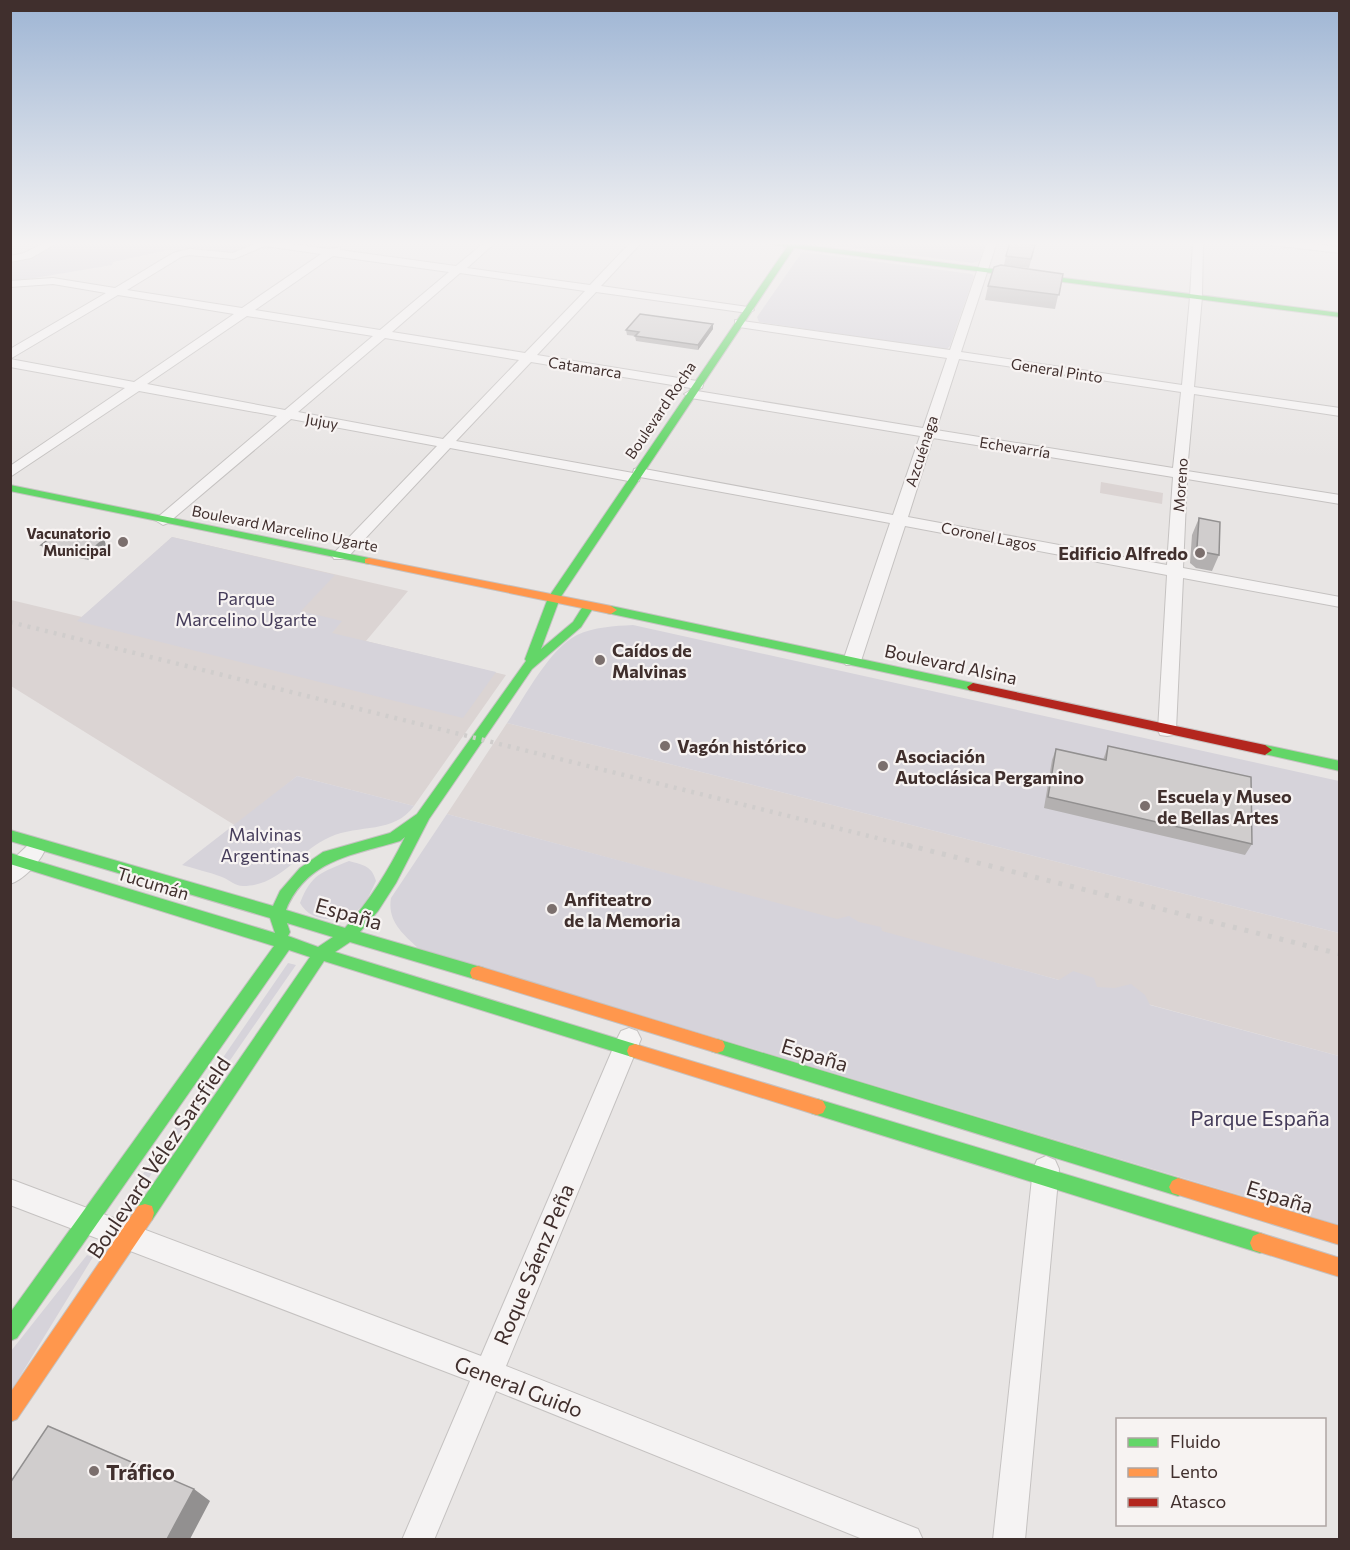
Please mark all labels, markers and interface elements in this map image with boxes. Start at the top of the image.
street label: Catamarca [547,352,623,382]
street label: General Pinto [1010,354,1104,386]
street label: Boulevard Rocha [621,358,699,462]
street label: Jujuy [304,409,340,433]
street label: Azcuénaga [901,413,941,489]
street label: Echevarría [978,433,1052,461]
street label: Moreno [1169,457,1191,513]
street label: Boulevard Marcelino Ugarte [190,501,380,555]
street label: Coronel Lagos [940,518,1039,554]
place label: Vacunatorio Municipal [26,524,111,559]
marker: Vacunatorio Municipal [116,535,130,549]
place label: Edificio Alfredo [1058,542,1188,564]
marker: Edificio Alfredo [1193,546,1207,560]
park label: Parque Marcelino Ugarte [175,587,317,630]
place label: Caídos de Malvinas [612,639,692,682]
street label: Boulevard Alsina [883,639,1019,689]
marker: Caídos de Malvinas [593,653,607,667]
place label: Vagón histórico [677,735,807,757]
marker: Vagón histórico [658,739,672,753]
place label: Asociación Autoclásica Pergamino [895,745,1084,788]
marker: Asociación Autoclásica Pergamino [876,759,890,773]
place label: Escuela y Museo de Bellas Artes [1157,785,1292,828]
marker: Escuela y Museo de Bellas Artes [1138,799,1152,813]
park label: Malvinas Argentinas [221,823,309,866]
street label: Tucumán [114,862,192,904]
place label: Anfiteatro de la Memoria [564,888,680,931]
street label: España [313,892,385,934]
marker: Anfiteatro de la Memoria [545,902,559,916]
street label: España [779,1032,851,1076]
street label: Boulevard Vélez Sarsfield [81,1051,235,1263]
park label: Parque España [1190,1105,1330,1130]
street label: España [1244,1174,1316,1218]
street label: Roque Sáenz Peña [488,1180,578,1348]
street label: General Guido [451,1350,587,1422]
legend [1116,1418,1326,1526]
text: Fluido [1170,1430,1221,1452]
place label: Tráfico [106,1459,175,1484]
text: Lento [1170,1460,1218,1482]
marker: Tráfico [87,1464,101,1478]
text: Atasco [1170,1490,1226,1512]

